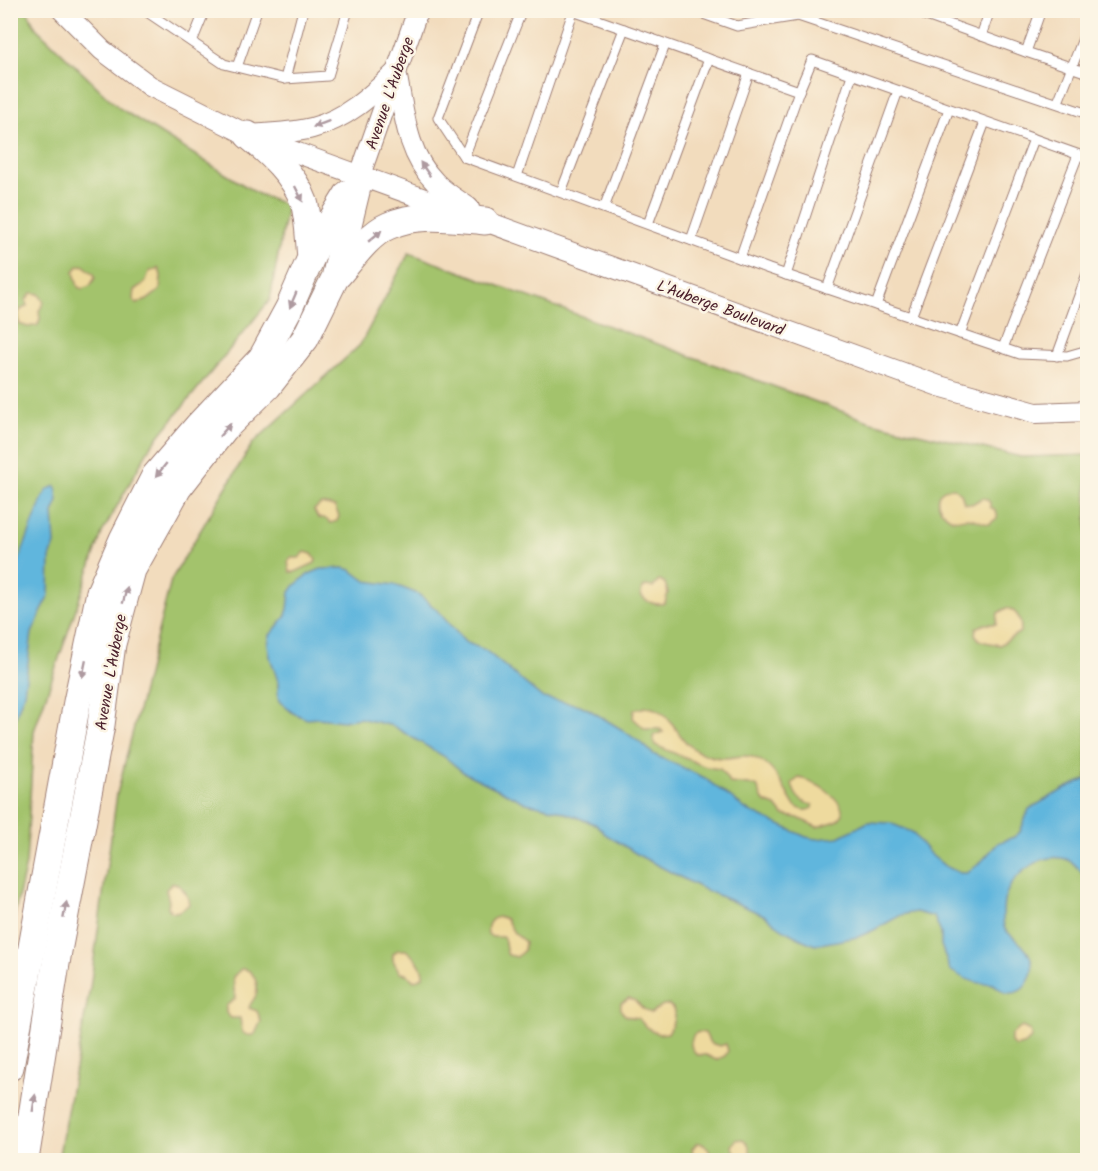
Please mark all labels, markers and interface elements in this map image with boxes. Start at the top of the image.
street label: Avenue L'Auberge [359,34,421,153]
one-way arrow [312,119,330,129]
one-way arrow [420,161,431,178]
one-way arrow [294,186,304,203]
one-way arrow [367,230,382,243]
street label: L'Auberge Boulevard [653,274,789,343]
one-way arrow [288,291,297,309]
one-way arrow [218,422,232,437]
one-way arrow [156,462,168,477]
one-way arrow [121,586,130,604]
street label: Avenue L'Auberge [89,612,134,732]
one-way arrow [78,660,88,678]
one-way arrow [61,901,70,920]
one-way arrow [29,1093,38,1112]

